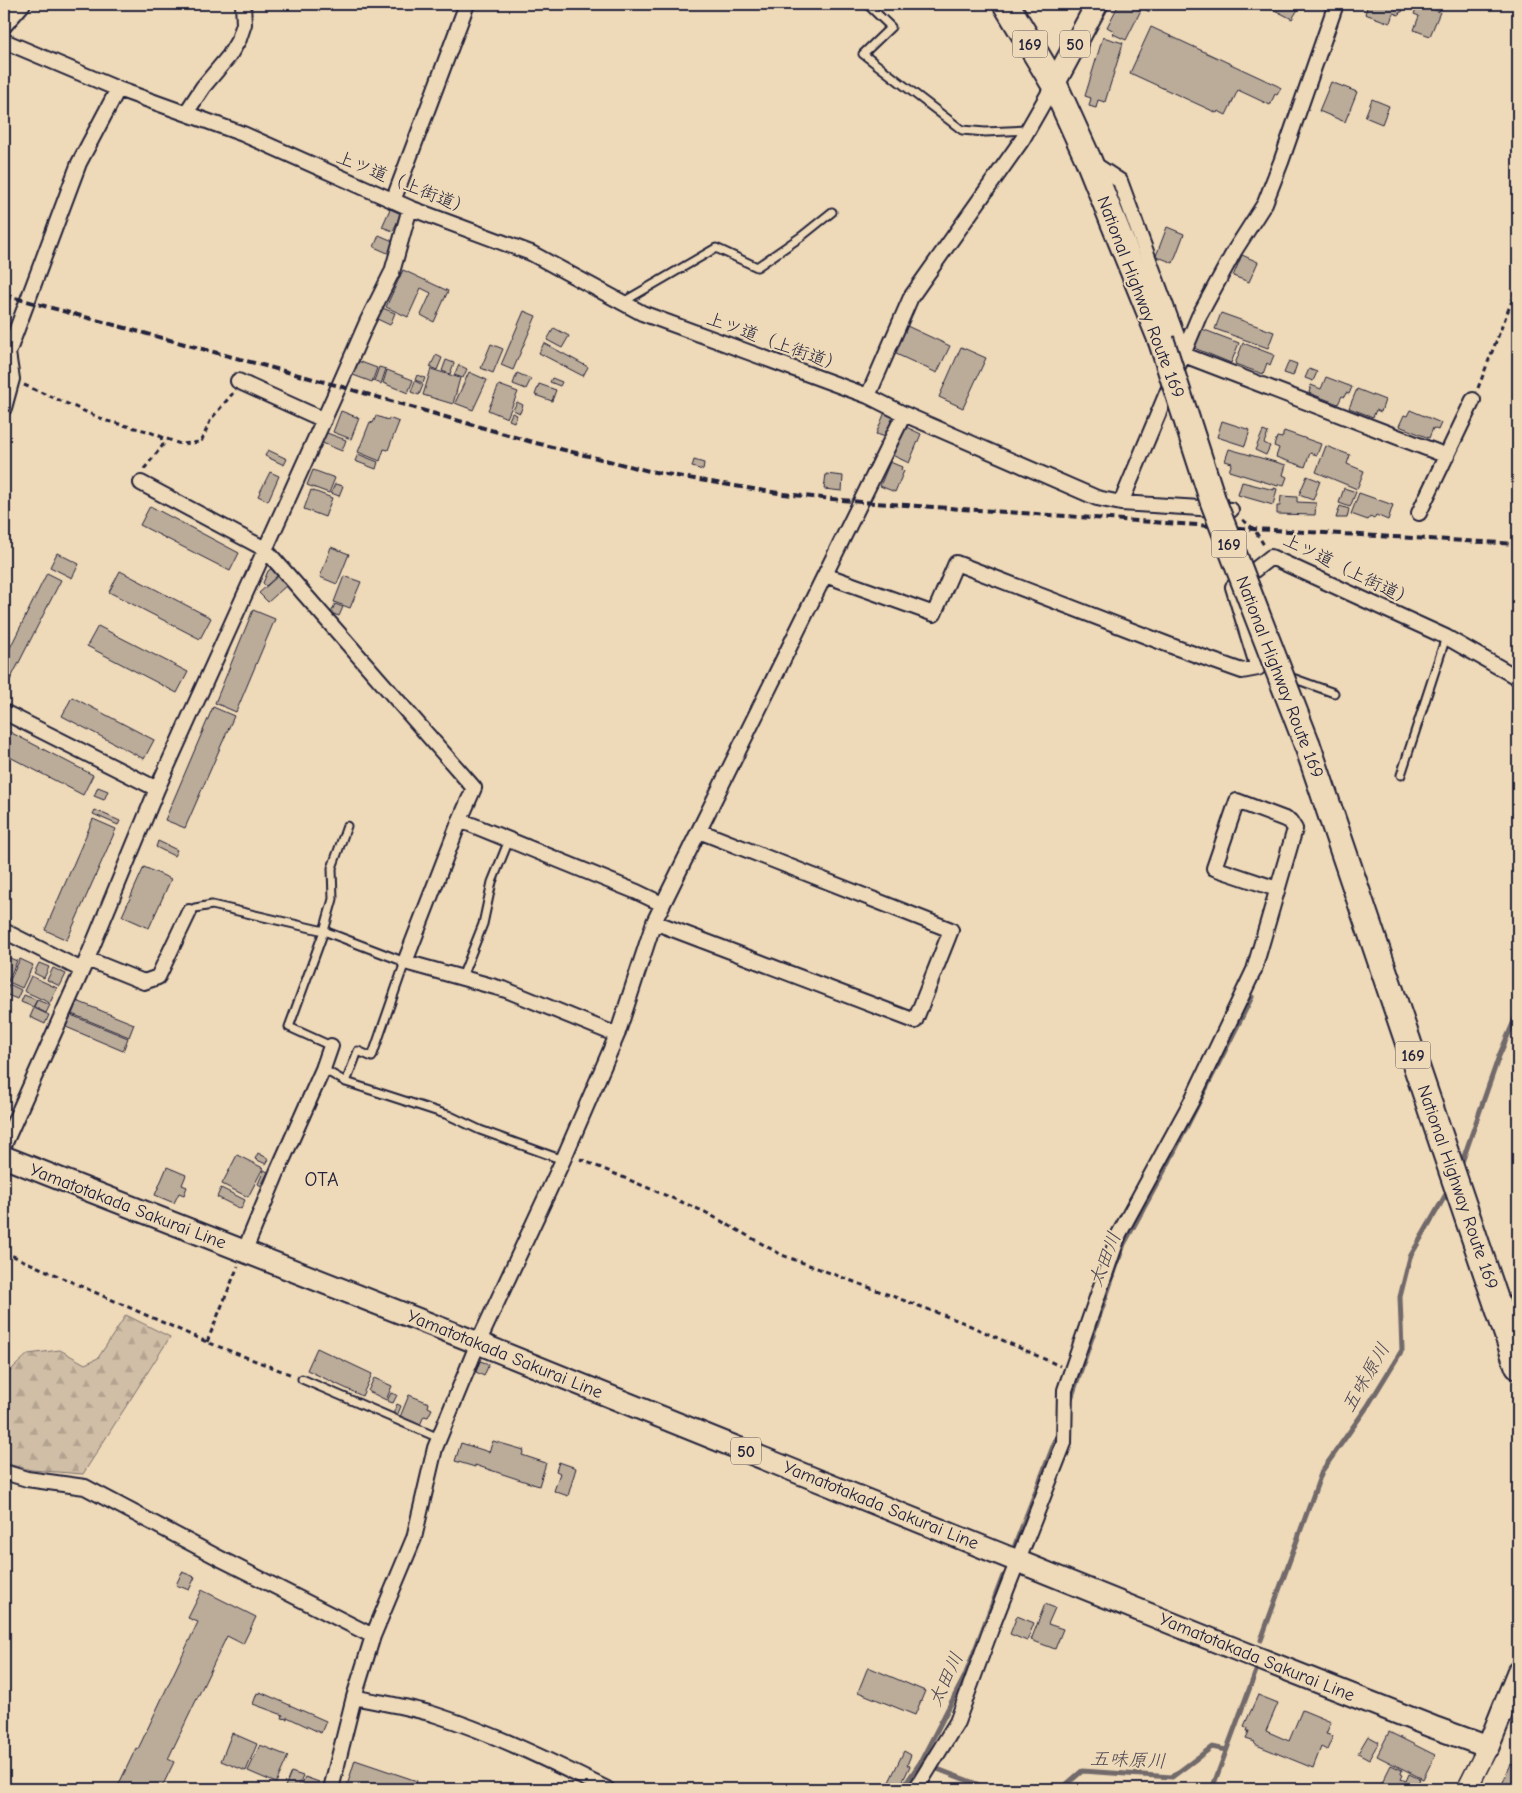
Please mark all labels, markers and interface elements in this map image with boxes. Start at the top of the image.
road number: 169 [1012,31,1048,58]
road number: 50 [1060,31,1090,58]
street label: 上ツ道（上街道） [333,147,475,220]
street label: National Highway Route 169 [1092,193,1189,401]
street label: 上ツ道（上街道） [704,308,846,377]
street label: 上ツ道（上街道） [1279,529,1418,611]
road number: 169 [1212,530,1246,558]
street label: National Highway Route 169 [1231,573,1328,781]
road number: 169 [1396,1042,1430,1068]
street label: National Highway Route 169 [1413,1082,1502,1292]
street label: Yamatotakada Sakurai Line [27,1159,229,1254]
district label: OTA [304,1168,340,1191]
water label: 太田川 [1084,1229,1125,1290]
street label: Yamatotakada Sakurai Line [404,1306,606,1403]
water label: 五味原川 [1337,1339,1394,1416]
road number: 50 [731,1438,761,1464]
street label: Yamatotakada Sakurai Line [780,1457,982,1554]
street label: Yamatotakada Sakurai Line [1156,1609,1358,1706]
water label: 太田川 [924,1649,968,1710]
water label: 五味原川 [1090,1748,1166,1772]

